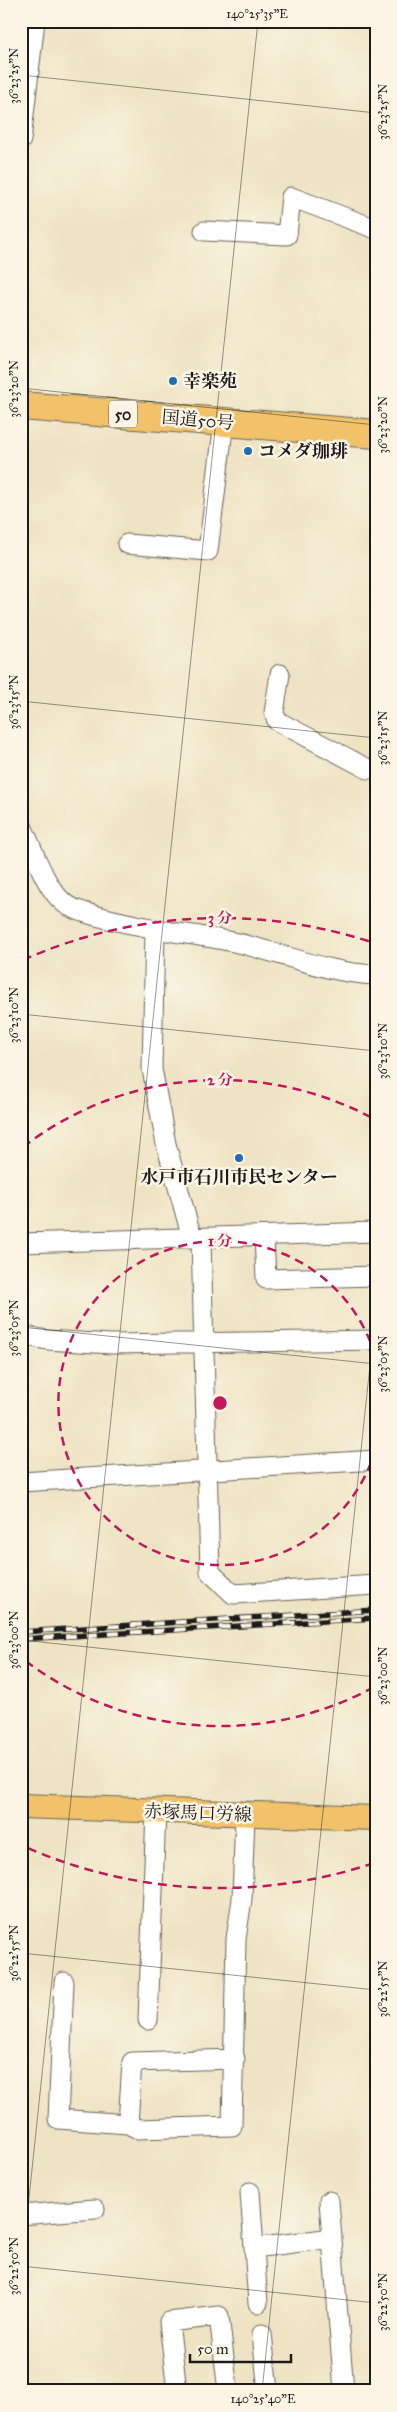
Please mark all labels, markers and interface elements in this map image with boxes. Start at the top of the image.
text: 140°25'35"E [226,7,288,21]
text: 36°23'25"N [7,48,21,104]
text: 36°23'25"N [376,84,390,140]
text: 36°23'20"N [7,360,21,418]
place label: 幸楽苑 [183,370,237,392]
marker: 幸楽苑 [167,375,179,387]
text: 36°23'20"N [376,396,390,454]
road number: 50 [109,400,137,428]
street label: 国道50号 [161,406,235,434]
place label: コメダ珈琲 [258,440,348,462]
marker: コメダ珈琲 [242,445,254,457]
text: 36°23'15"N [7,675,21,730]
text: 36°23'15"N [376,711,390,766]
text: 3 分 [208,909,232,928]
text: 36°23'10"N [7,987,21,1043]
text: 36°23'10"N [376,1023,390,1079]
text: 2 分 [207,1071,233,1089]
marker: 水戸市石川市民センター [233,1152,245,1164]
place label: 水戸市石川市民センター [140,1166,338,1188]
text: 1 分 [208,1232,232,1250]
text: 36°23'05"N [7,1299,21,1357]
text: 36°23'05"N [376,1335,390,1393]
centre of rings [211,1394,229,1412]
text: 36°23'00"N [7,1611,21,1669]
text: 36°23'00"N [376,1647,390,1705]
street label: 赤塚馬口労線 [144,1800,252,1826]
text: 36°22'55"N [7,1925,21,1982]
text: 36°22'55"N [376,1961,390,2018]
text: 36°22'50"N [7,2237,21,2295]
text: 36°22'50"N [376,2273,390,2331]
scale bar [190,2332,291,2364]
text: 50 m [197,2340,229,2358]
text: 140°25'40"E [230,2392,296,2406]

